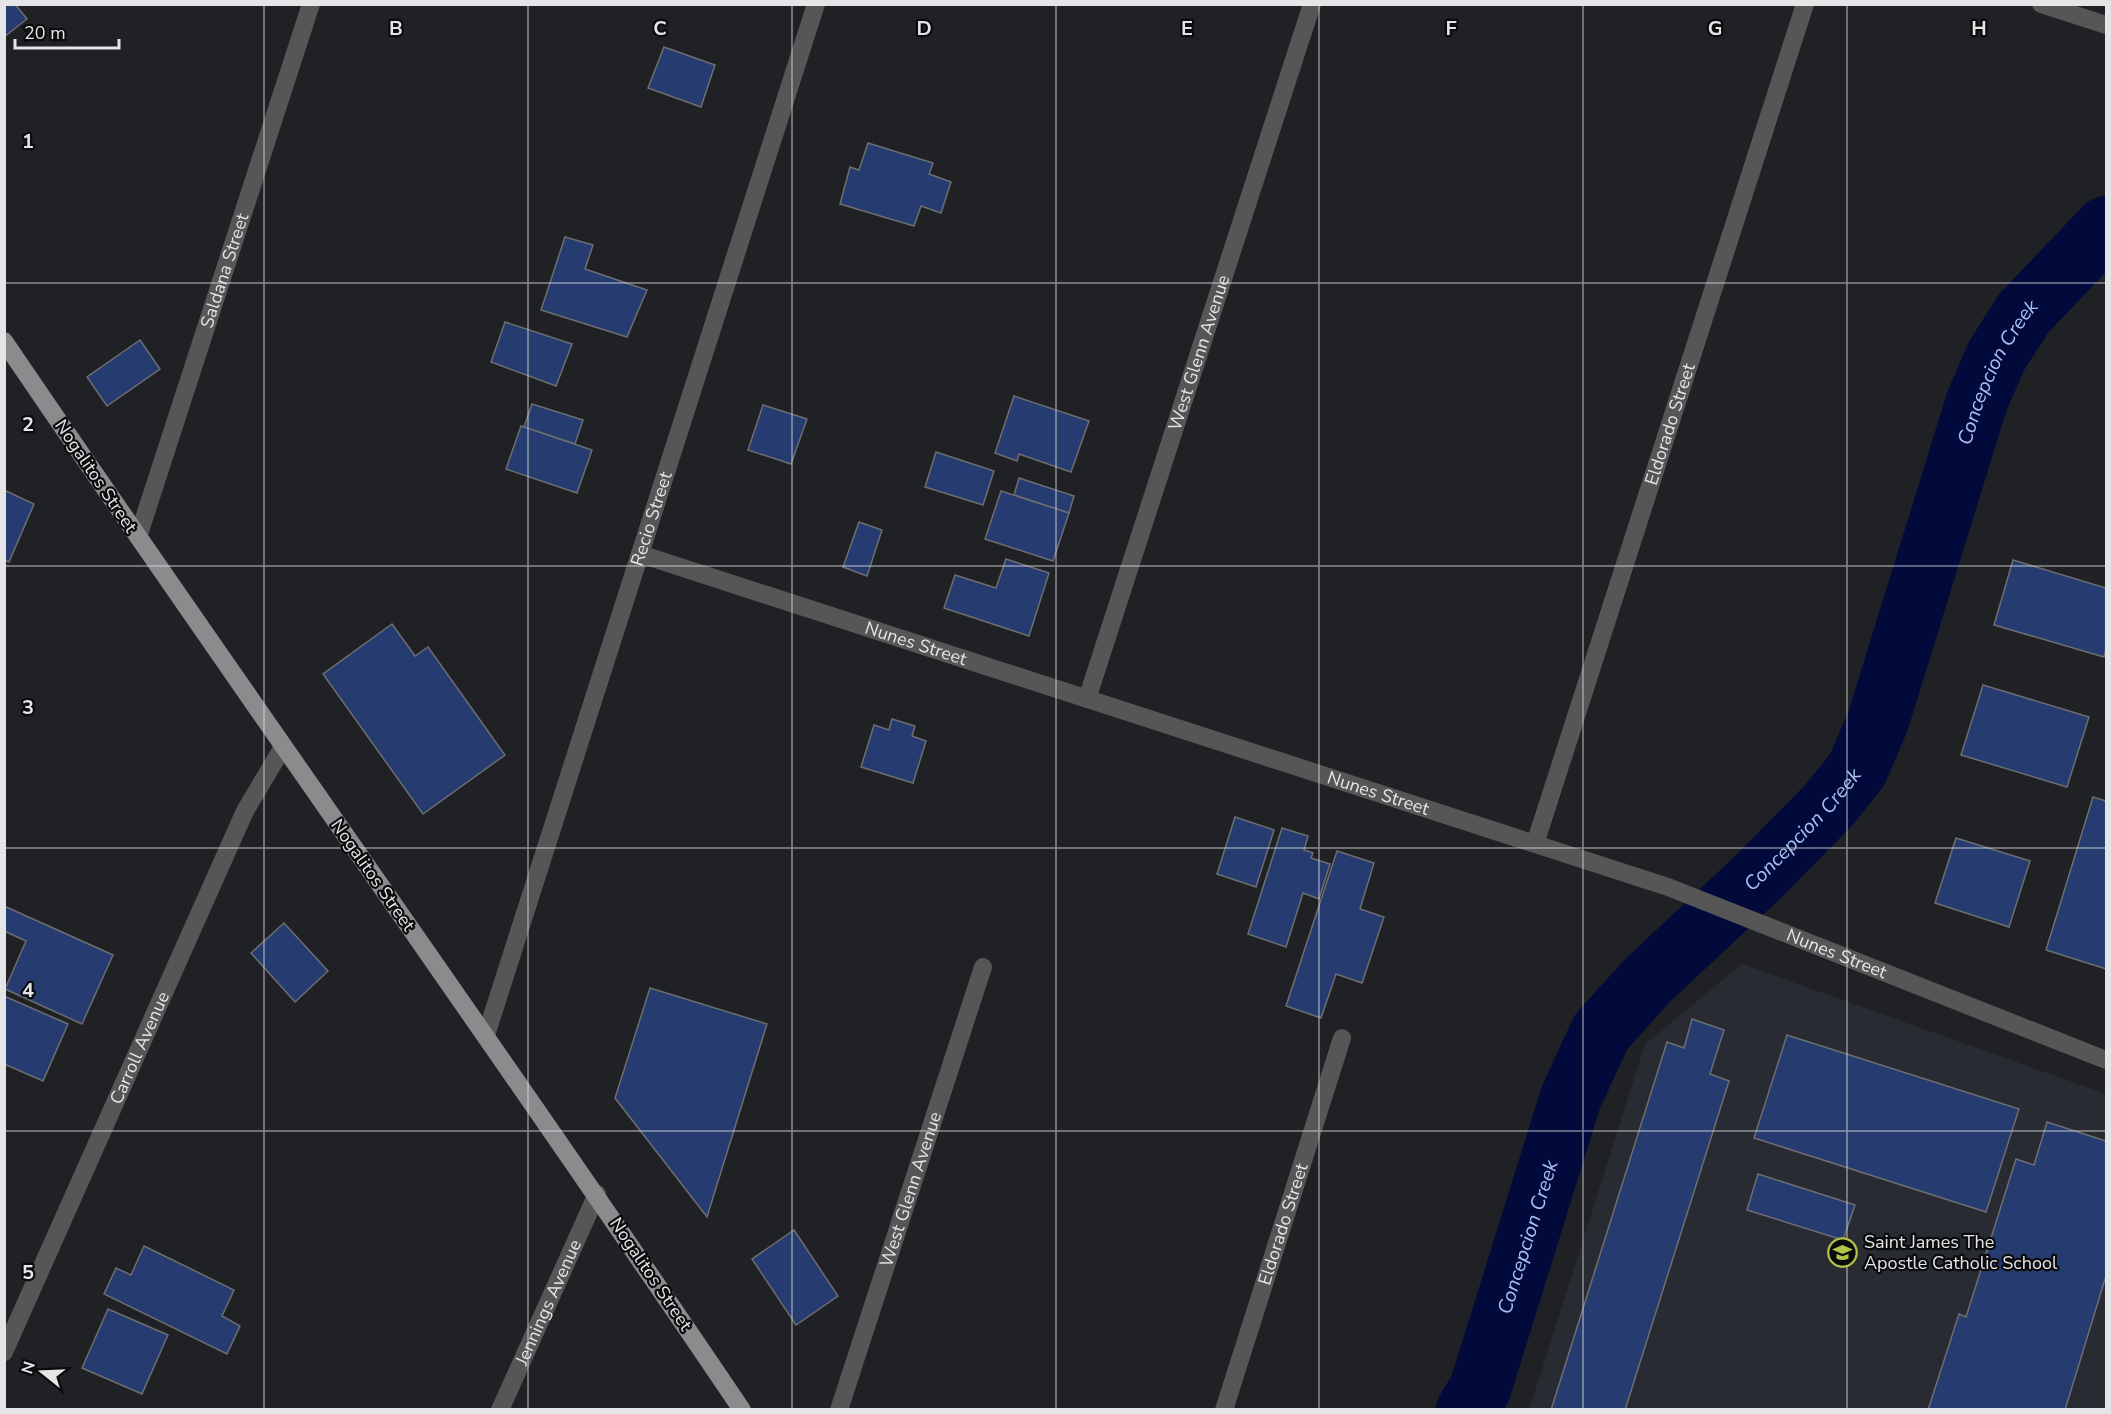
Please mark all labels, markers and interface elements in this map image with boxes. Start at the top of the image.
scale bar [15,12,118,50]
text: B [389,15,403,42]
text: C [653,15,667,42]
text: D [916,15,932,42]
text: E [1181,15,1193,42]
text: F [1445,15,1457,42]
text: G [1708,15,1722,42]
text: H [1971,15,1987,42]
text: 20 m [24,21,66,45]
text: 1 [22,128,34,155]
street label: Saldana Street [195,209,255,331]
street label: West Glenn Avenue [1163,272,1236,434]
water label: Concepcion Creek [1951,293,2045,448]
street label: Eldorado Street [1639,360,1701,488]
text: 2 [22,411,34,438]
street label: Nogalitos Street [49,415,143,538]
street label: Recio Street [625,468,678,569]
street label: Nunes Street [862,616,971,671]
text: 3 [22,694,34,721]
water label: Concepcion Creek [1738,762,1868,897]
street label: Nunes Street [1324,765,1433,821]
street label: Nogalitos Street [325,814,421,936]
street label: Nunes Street [1783,923,1891,984]
text: 4 [22,977,34,1004]
street label: Carroll Avenue [104,988,175,1108]
street label: West Glenn Avenue [874,1109,947,1270]
water label: Concepcion Creek [1491,1156,1565,1317]
street label: Eldorado Street [1252,1160,1314,1288]
street label: Nogalitos Street [604,1213,698,1336]
place label: Saint James The Apostle Catholic School [1864,1230,2058,1275]
street label: Jennings Avenue [509,1236,587,1370]
school or university icon: Saint James The Apostle Catholic School [1827,1236,1859,1268]
text: 5 [22,1259,34,1286]
north arrow [12,1342,72,1402]
text: N [16,1359,41,1377]

